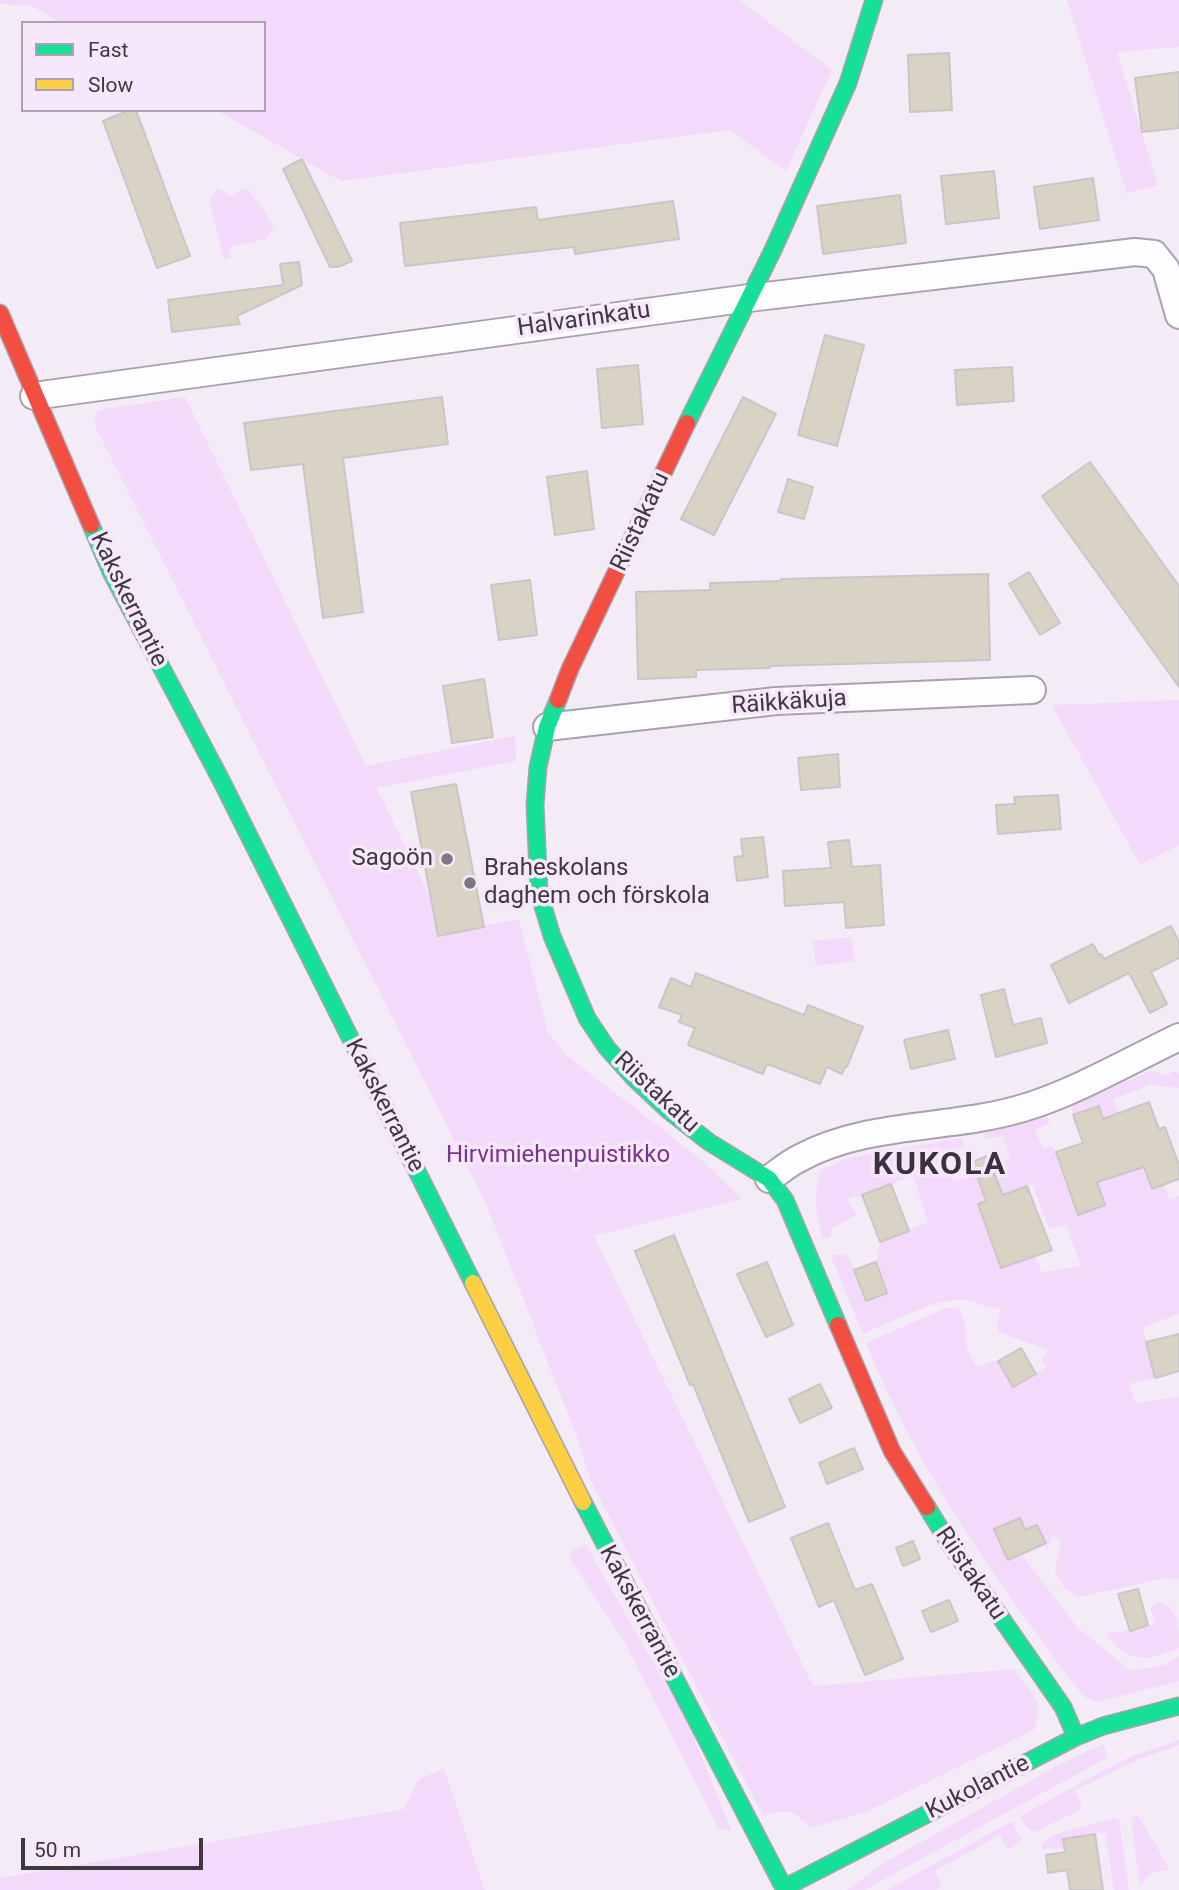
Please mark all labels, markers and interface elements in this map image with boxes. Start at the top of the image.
legend [21,21,266,112]
text: Fast [88,38,128,62]
text: Slow [88,73,133,97]
street label: Halvarinkatu [516,296,652,344]
street label: Riistakatu [606,468,676,576]
street label: Kakskerrantie [83,528,173,672]
street label: Räikkäkuja [731,685,847,721]
place label: Sagoön [352,845,433,873]
marker: Sagoön [439,851,455,867]
place label: Braheskolans daghem och förskola [484,855,710,911]
marker: Braheskolans daghem och förskola [462,875,478,891]
street label: Kakskerrantie [338,1034,430,1178]
street label: Riistakatu [607,1046,705,1140]
park label: Hirvimiehenpuistikko [446,1142,670,1170]
district label: KUKOLA [874,1147,1006,1185]
street label: Riistakatu [928,1522,1012,1626]
street label: Kakskerrantie [592,1541,686,1683]
street label: Kukolantie [921,1750,1035,1826]
scale bar [24,1824,206,1868]
text: 50 m [34,1838,81,1862]

